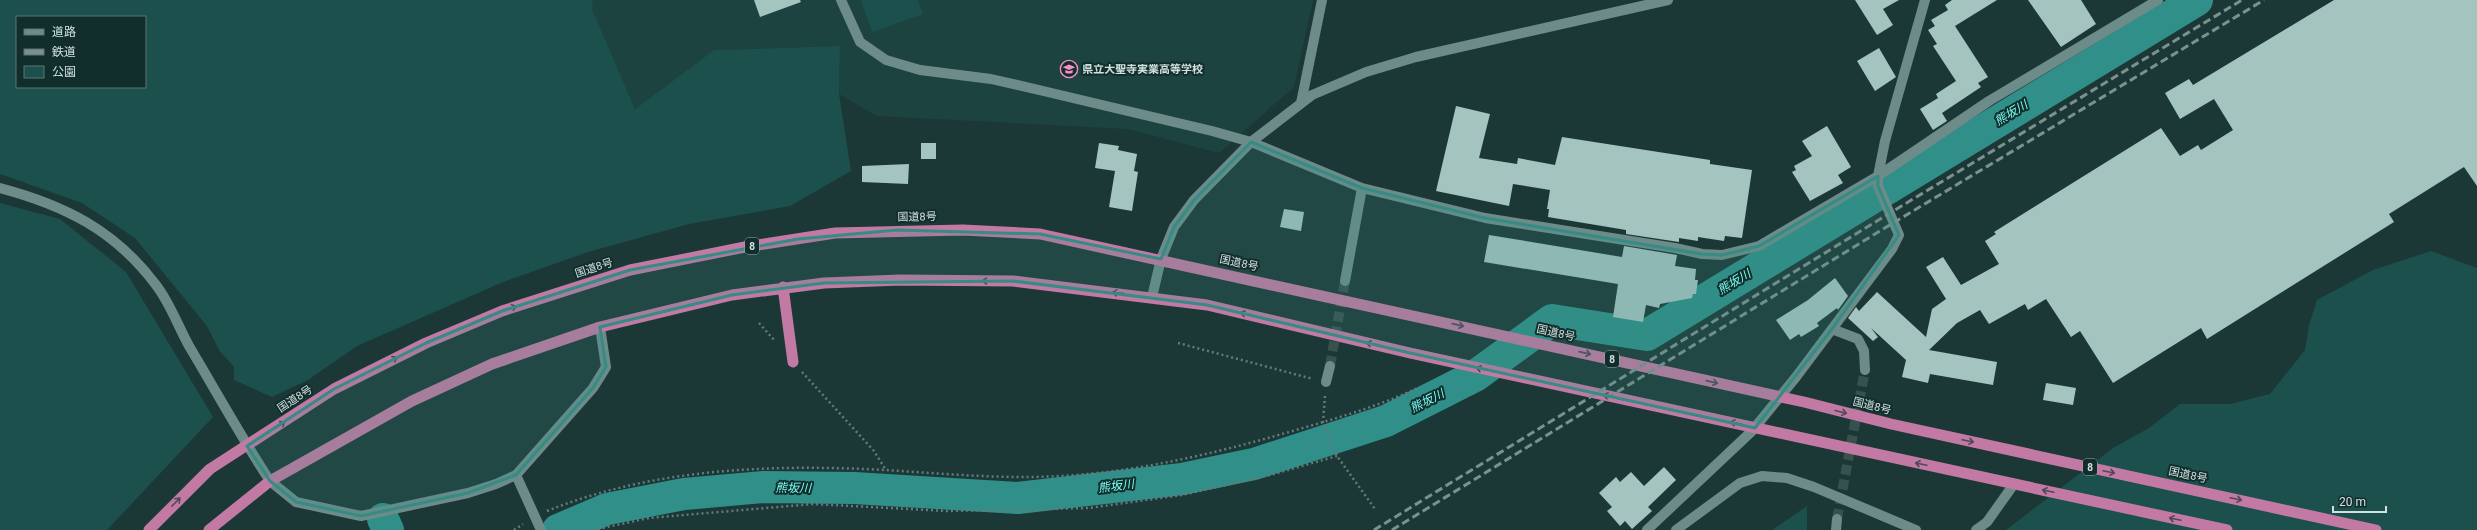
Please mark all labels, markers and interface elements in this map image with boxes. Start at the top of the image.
legend [16,16,146,88]
text: 道路 [52,25,76,39]
text: 鉄道 [52,45,76,59]
school or university icon: 県立大聖寺実業高等学校 [1059,59,1079,79]
place label: 県立大聖寺実業高等学校 [1082,63,1203,76]
text: 公園 [52,65,76,79]
water label: 熊坂川 [1992,97,2032,128]
street label: 国道8号 [897,210,937,224]
road number: 8 [745,238,759,254]
street label: 国道8号 [1218,253,1260,273]
street label: 国道8号 [573,256,615,280]
water label: 熊坂川 [1715,266,1755,297]
one-way arrow [982,277,995,285]
one-way arrow [1112,289,1125,296]
one-way arrow [505,304,517,312]
one-way arrow [1240,309,1253,317]
one-way arrow [1452,321,1465,329]
street label: 国道8号 [1535,322,1577,344]
one-way arrow [1366,340,1379,347]
one-way arrow [1578,350,1591,358]
road number: 8 [1605,351,1619,367]
one-way arrow [386,356,398,363]
one-way arrow [1476,364,1489,372]
one-way arrow [1705,378,1718,386]
street label: 国道8号 [275,383,315,415]
water label: 熊坂川 [1408,386,1448,415]
one-way arrow [1603,392,1616,400]
street label: 国道8号 [1851,395,1893,417]
one-way arrow [1835,408,1848,416]
one-way arrow [1730,419,1743,427]
one-way arrow [274,421,285,429]
one-way arrow [1961,437,1974,445]
one-way arrow [1915,459,1928,467]
road number: 8 [2083,459,2097,475]
street label: 国道8号 [2167,465,2209,485]
one-way arrow [2102,468,2115,476]
water label: 熊坂川 [1097,477,1137,495]
water label: 熊坂川 [775,481,813,495]
one-way arrow [2042,487,2055,495]
scale bar [2333,488,2386,514]
text: 20 m [2339,495,2366,509]
one-way arrow [2229,496,2242,504]
one-way arrow [171,497,181,507]
one-way arrow [2169,514,2182,522]

